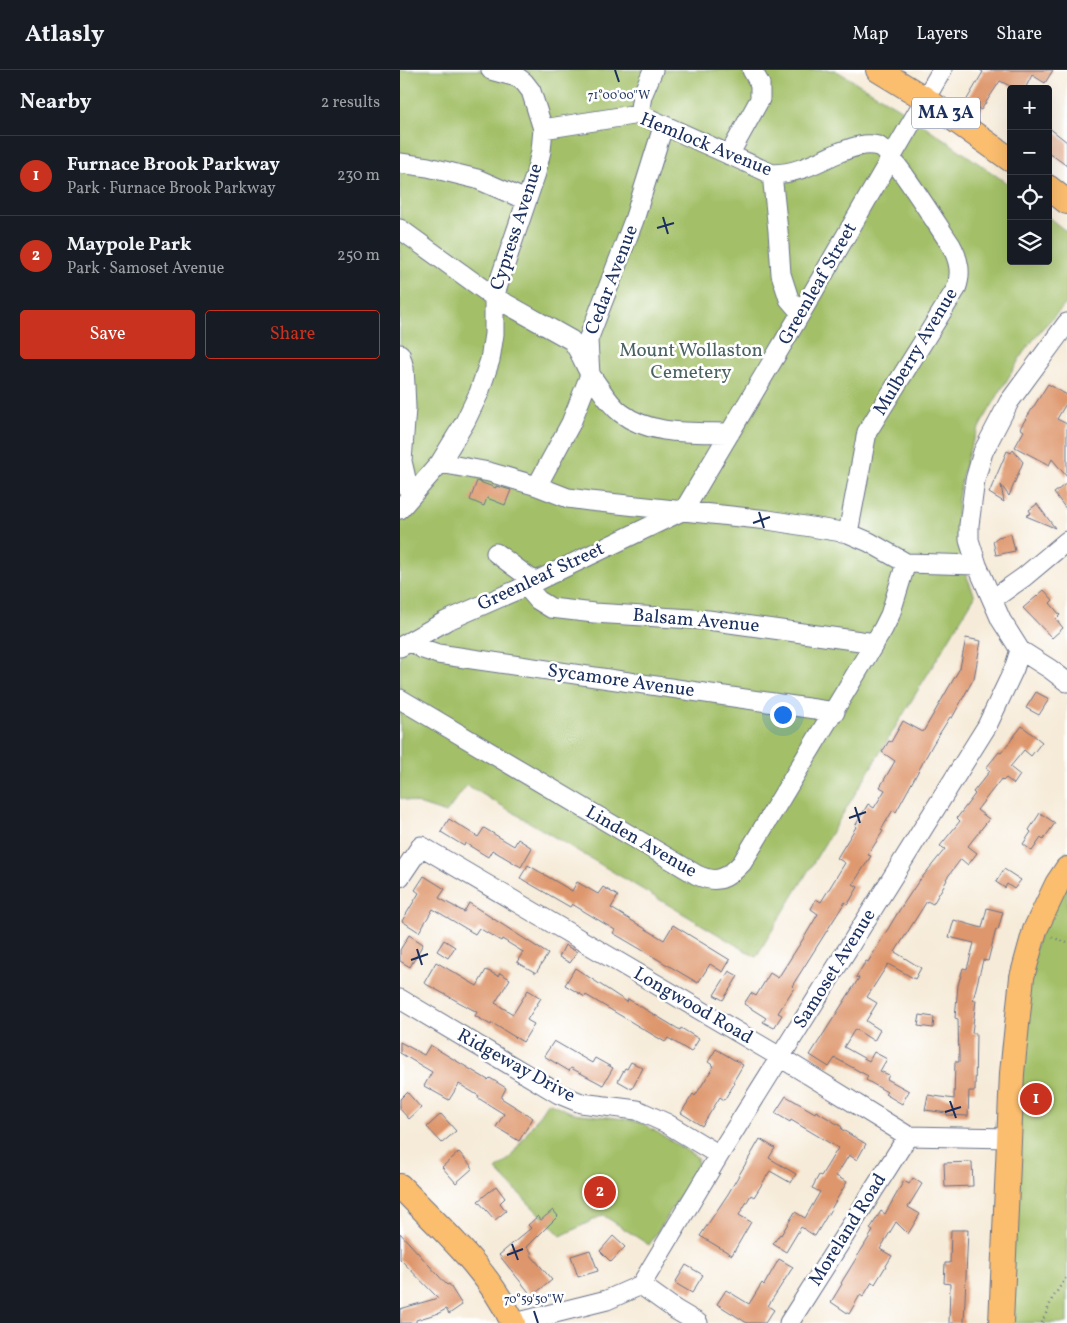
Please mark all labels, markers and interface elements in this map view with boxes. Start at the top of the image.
text: Atlasly [25,18,104,52]
text: Map [852,22,888,47]
text: Layers [916,22,968,47]
text: Share [996,22,1042,47]
map controls [1007,85,1052,265]
button: + [1007,85,1052,130]
text: Nearby [20,88,91,117]
text: 71°00'00"W [588,88,650,104]
text: 2 results [321,92,380,114]
road number: MA 3A [912,98,980,128]
street label: Hemlock Avenue [636,107,776,183]
button: − [1007,130,1052,175]
text: Furnace Brook Parkway [67,152,280,178]
street label: Cypress Avenue [484,160,550,294]
text: 1 [33,165,39,187]
text: 230 m [337,165,380,187]
button: locate [1007,175,1052,220]
text: Park · Furnace Brook Parkway [67,178,276,200]
street label: Greenleaf Street [772,218,864,350]
button: layers [1007,220,1052,265]
street label: Cedar Avenue [579,221,645,339]
text: Maypole Park [67,232,192,258]
text: 2 [32,245,40,267]
text: 250 m [337,245,380,267]
text: Park · Samoset Avenue [67,258,224,280]
street label: Mulberry Avenue [868,283,964,421]
button: Save [20,310,195,359]
button: Share [205,310,380,359]
park label: Mount Wollaston Cemetery [619,338,763,386]
street label: Greenleaf Street [473,536,609,618]
street label: Balsam Avenue [631,603,761,639]
street label: Sycamore Avenue [546,658,696,704]
your location [770,702,796,728]
street label: Linden Avenue [580,800,702,884]
street label: Samoset Avenue [788,904,882,1034]
street label: Longwood Road [628,961,758,1051]
street label: Ridgeway Drive [452,1023,580,1109]
pin: 1 [1020,1080,1052,1118]
street label: Moreland Road [803,1169,893,1291]
pin: 2 [584,1173,616,1211]
text: 70°59'50"W [504,1292,564,1308]

